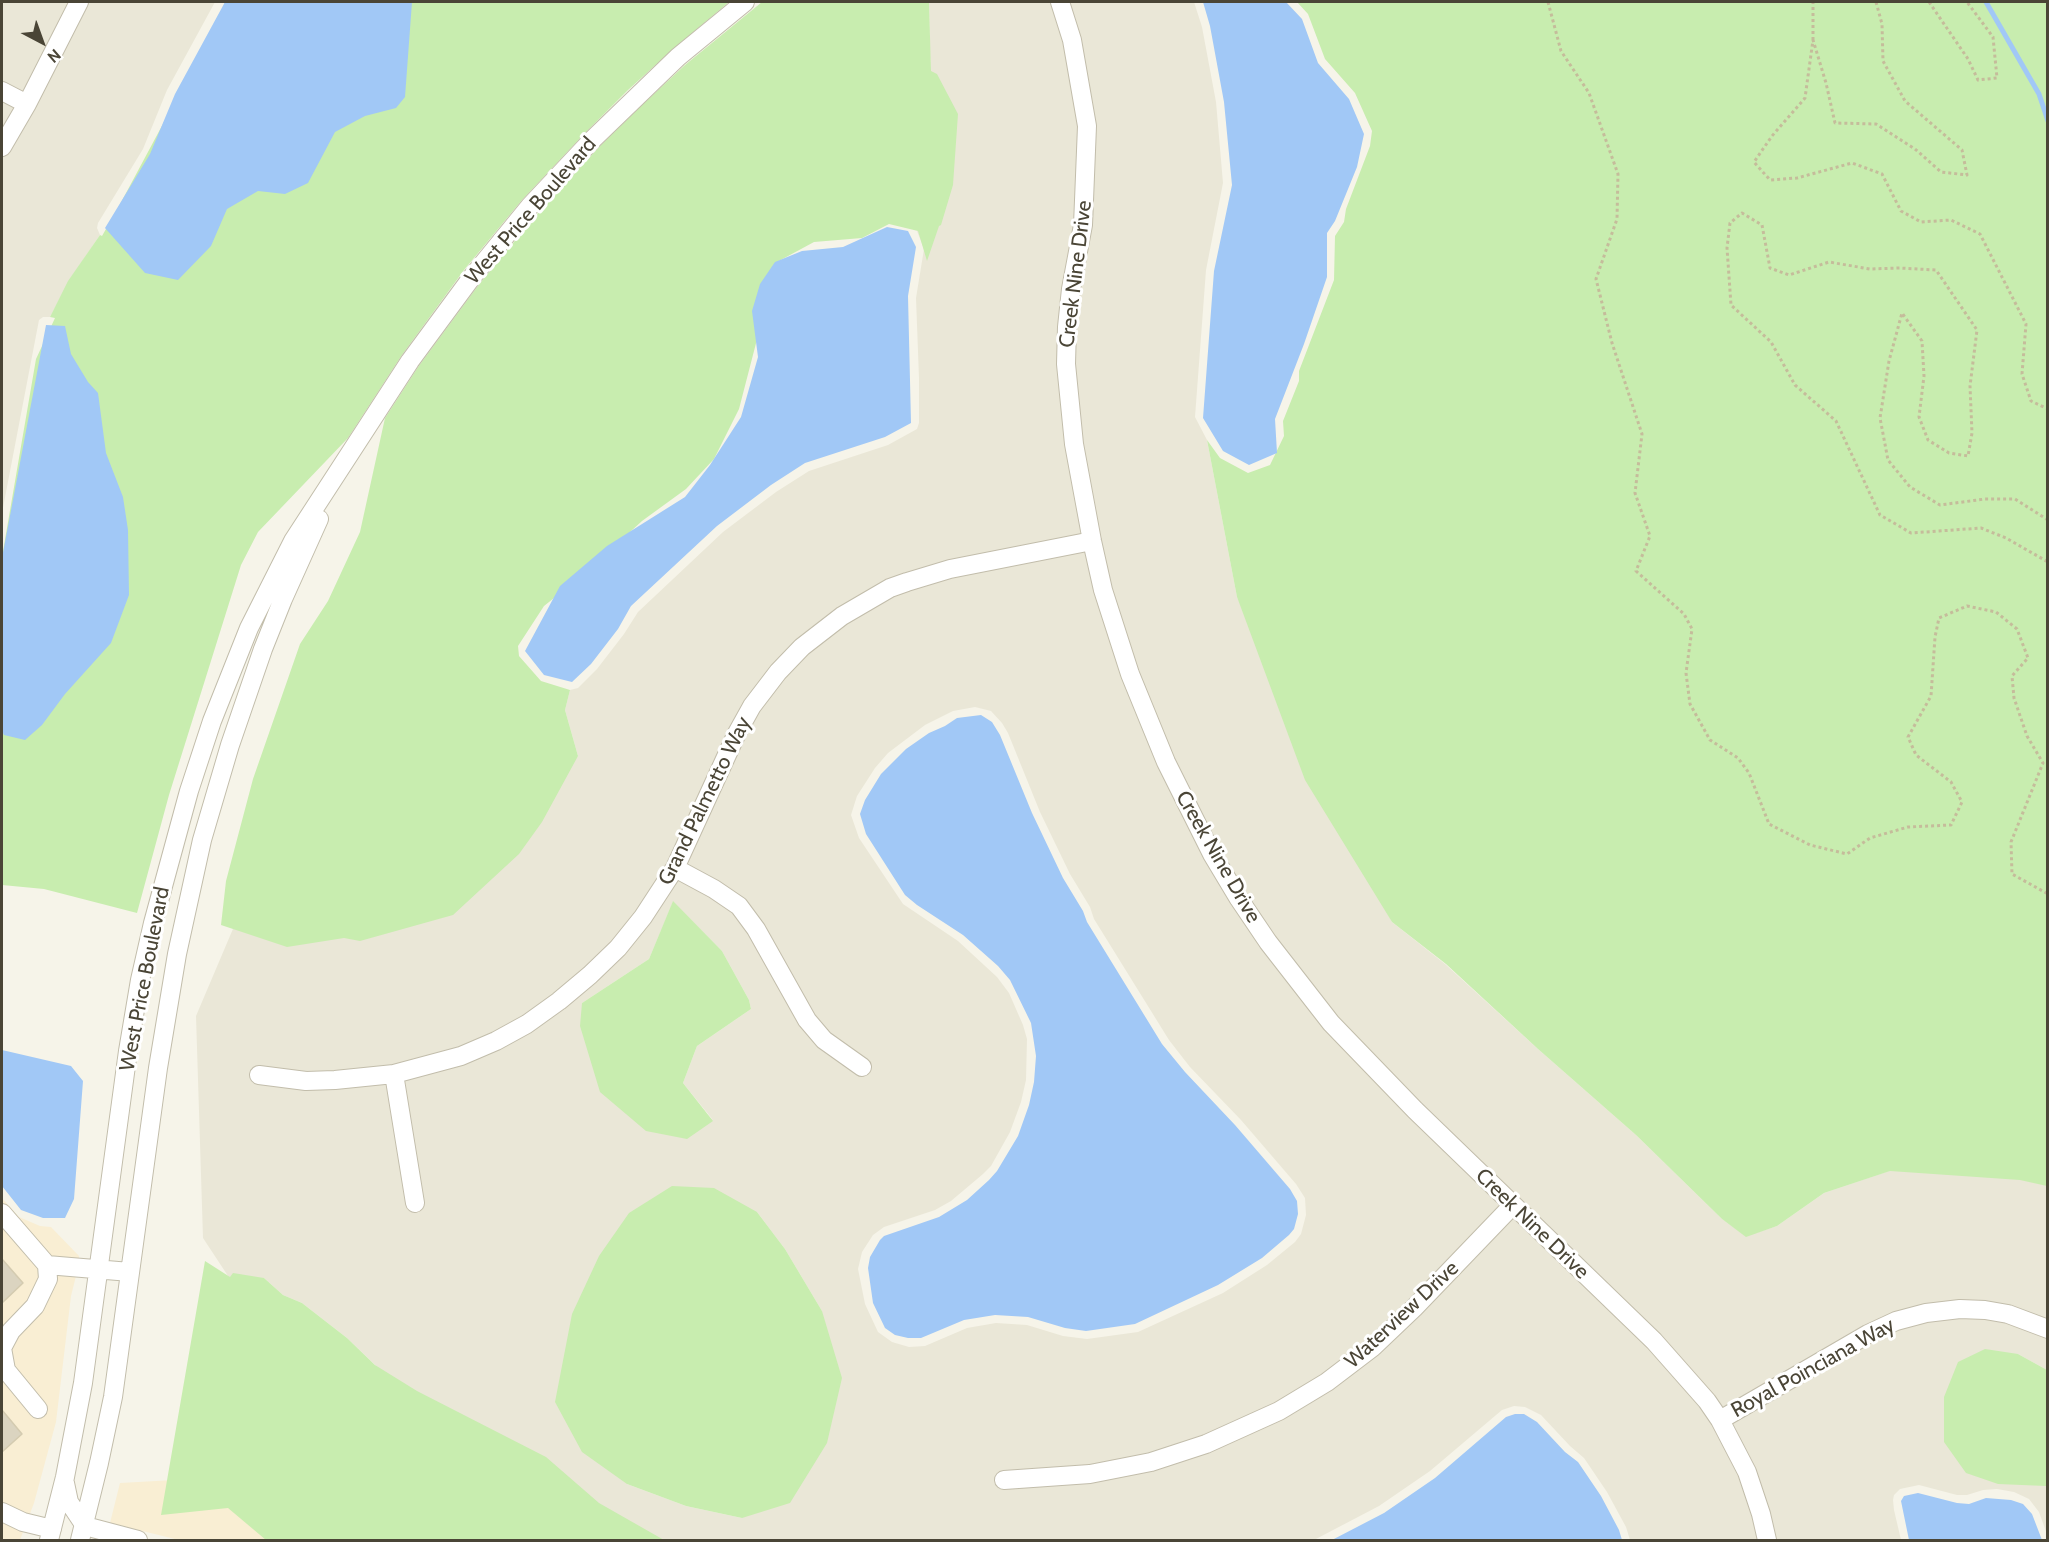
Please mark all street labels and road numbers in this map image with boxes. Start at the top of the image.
street label: West Price Boulevard [460,132,602,290]
street label: Creek Nine Drive [1054,199,1098,349]
street label: Grand Palmetto Way [653,713,757,889]
street label: Creek Nine Drive [1170,787,1266,927]
street label: West Price Boulevard [115,885,175,1073]
street label: Creek Nine Drive [1470,1163,1594,1285]
street label: Waterview Drive [1340,1256,1464,1374]
street label: Royal Poinciana Way [1727,1313,1899,1423]

